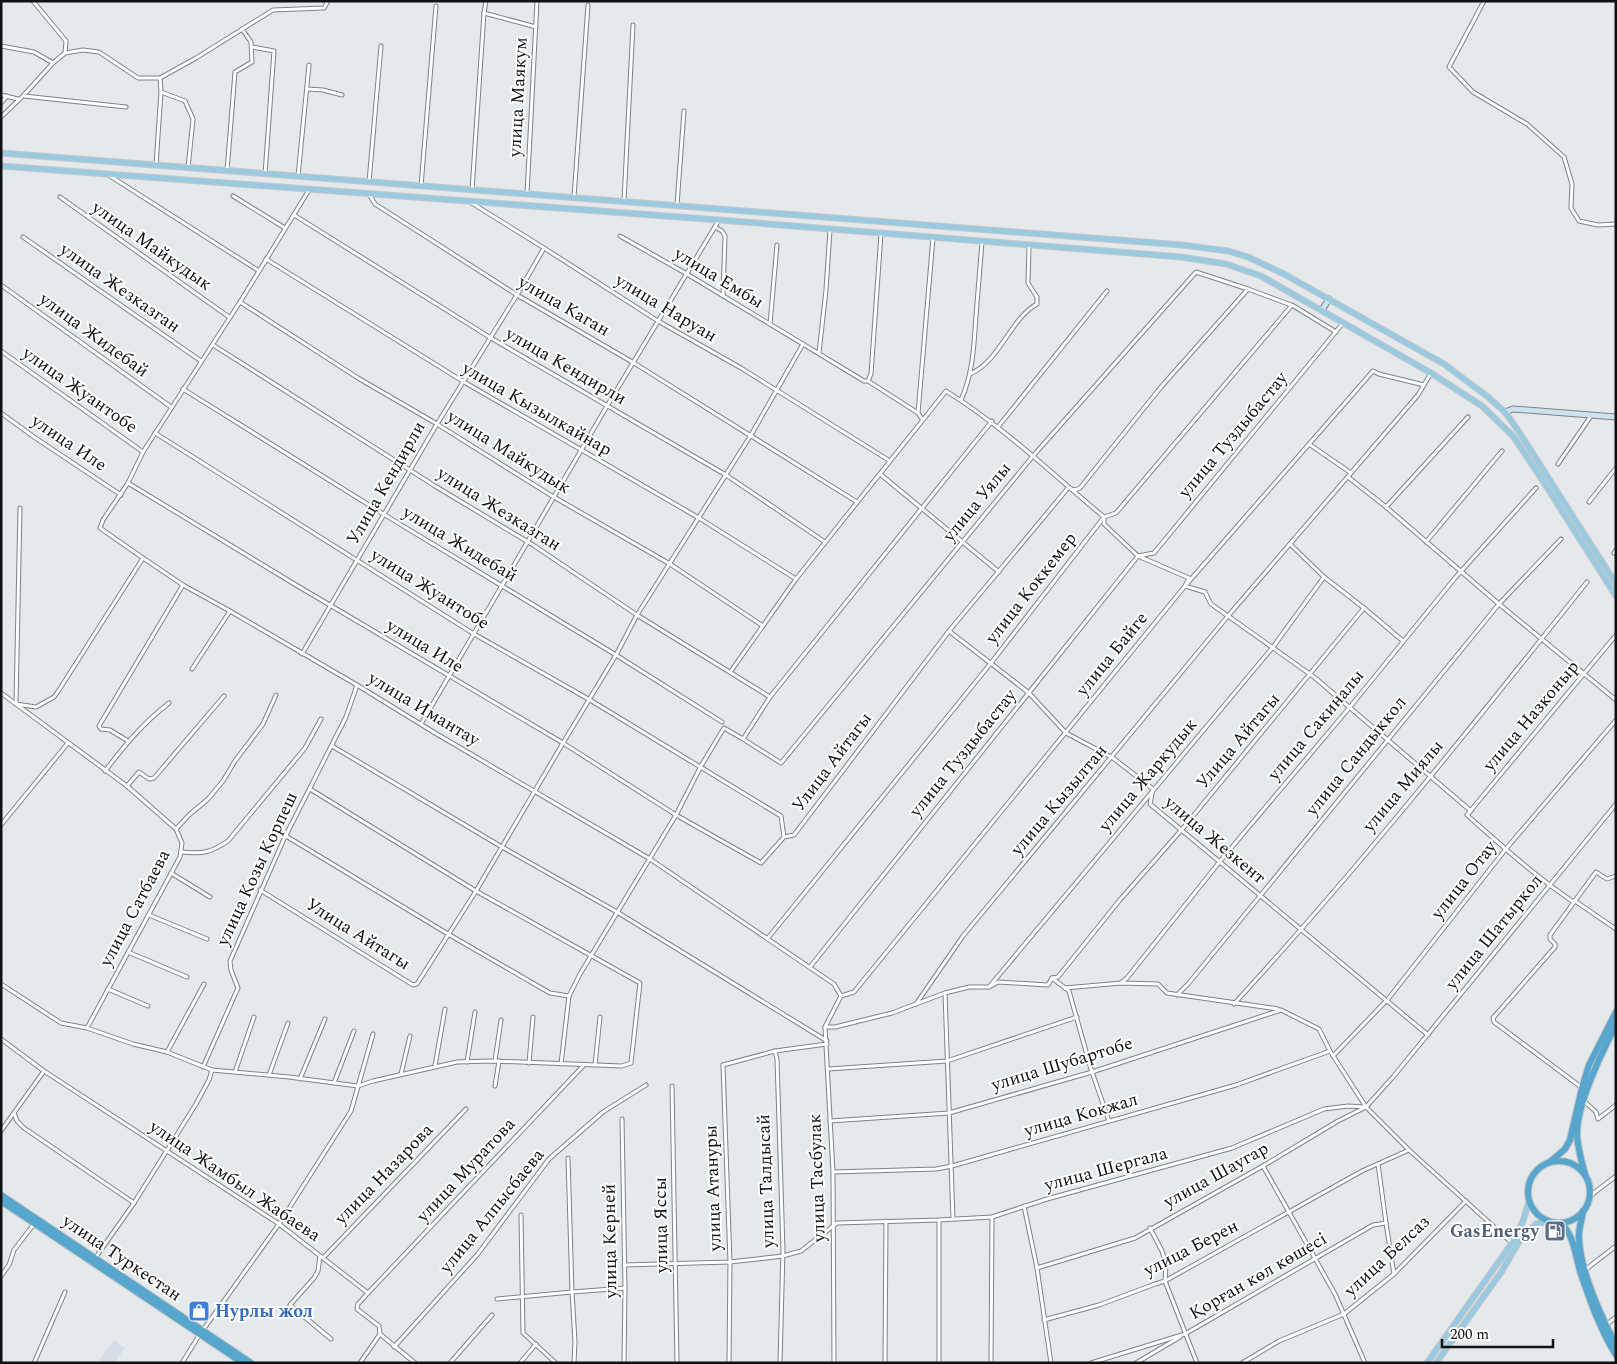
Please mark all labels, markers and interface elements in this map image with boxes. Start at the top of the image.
street label: улица Маякум [501,36,535,159]
street label: улица Майкудык [85,194,218,298]
street label: улица Жезказган [53,236,186,340]
street label: улица Ембы [668,240,769,315]
street label: улица Наруан [609,266,722,349]
street label: улица Каган [512,268,615,343]
street label: улица Жидебай [33,285,154,384]
street label: улица Кендирли [499,320,632,412]
street label: улица Жуантобе [16,339,143,440]
street label: улица Кызылкайнар [456,355,617,463]
street label: улица Туздыбастау [1171,365,1295,505]
street label: улица Майкудык [441,403,576,501]
street label: улица Иле [25,407,112,478]
street label: Улица Кендирли [340,416,432,550]
street label: улица Уялы [936,456,1018,549]
street label: улица Жезказган [431,459,566,558]
street label: улица Жидебай [397,498,523,589]
street label: улица Коккемер [978,526,1083,650]
street label: улица Жуантобе [364,541,495,636]
street label: улица Байге [1069,606,1155,703]
street label: улица Иле [380,612,469,680]
street label: улица Назконыр [1476,654,1586,778]
street label: улица Сакиналы [1261,663,1371,787]
street label: улица Имантау [362,664,486,754]
street label: улица Туздыбастау [902,682,1024,824]
street label: Улица Айтагы [1189,687,1287,795]
street label: улица Сандыккол [1298,690,1413,823]
street label: Улица Айтагы [785,706,879,818]
street label: улица Жаркудык [1092,712,1204,839]
street label: улица Миялы [1355,734,1450,839]
street label: улица Кызылтан [1004,738,1114,862]
street label: улица Козы Корпеш [209,788,305,951]
street label: улица Жезкент [1158,789,1272,891]
street label: улица Отау [1424,834,1504,926]
street label: улица Сатбаева [92,844,177,972]
street label: улица Шатыркол [1438,868,1549,997]
street label: Улица Айтагы [300,891,416,977]
street label: улица Шубартобе [987,1030,1136,1099]
street label: улица Кокжал [1020,1086,1141,1144]
street label: улица Муратова [409,1111,522,1229]
street label: улица Жамбыл Жабаева [143,1113,326,1249]
street label: улица Тасбулак [801,1113,833,1244]
street label: улица Талдысай [750,1114,782,1249]
street label: улица Назарова [328,1117,440,1232]
street label: улица Атануры [697,1124,729,1253]
street label: улица Шаугар [1158,1135,1274,1216]
street label: улица Шергала [1040,1140,1171,1199]
street label: улица Алпысбаева [432,1143,551,1280]
street label: улица Яссы [647,1177,675,1274]
street label: улица Керней [596,1183,625,1300]
street label: улица Туркестан [56,1207,187,1308]
street label: улица Белсаз [1337,1209,1436,1304]
street label: улица Берен [1138,1212,1243,1284]
place label: GasEnergy [1450,1218,1540,1245]
fuel station icon: GasEnergy [1543,1219,1567,1243]
street label: Қорған көл көшесі [1184,1225,1332,1327]
place label: Нурлы жол [215,1298,313,1325]
shop icon: Нурлы жол [187,1299,211,1323]
scale bar [1442,1316,1553,1348]
text: 200 m [1450,1323,1489,1346]

